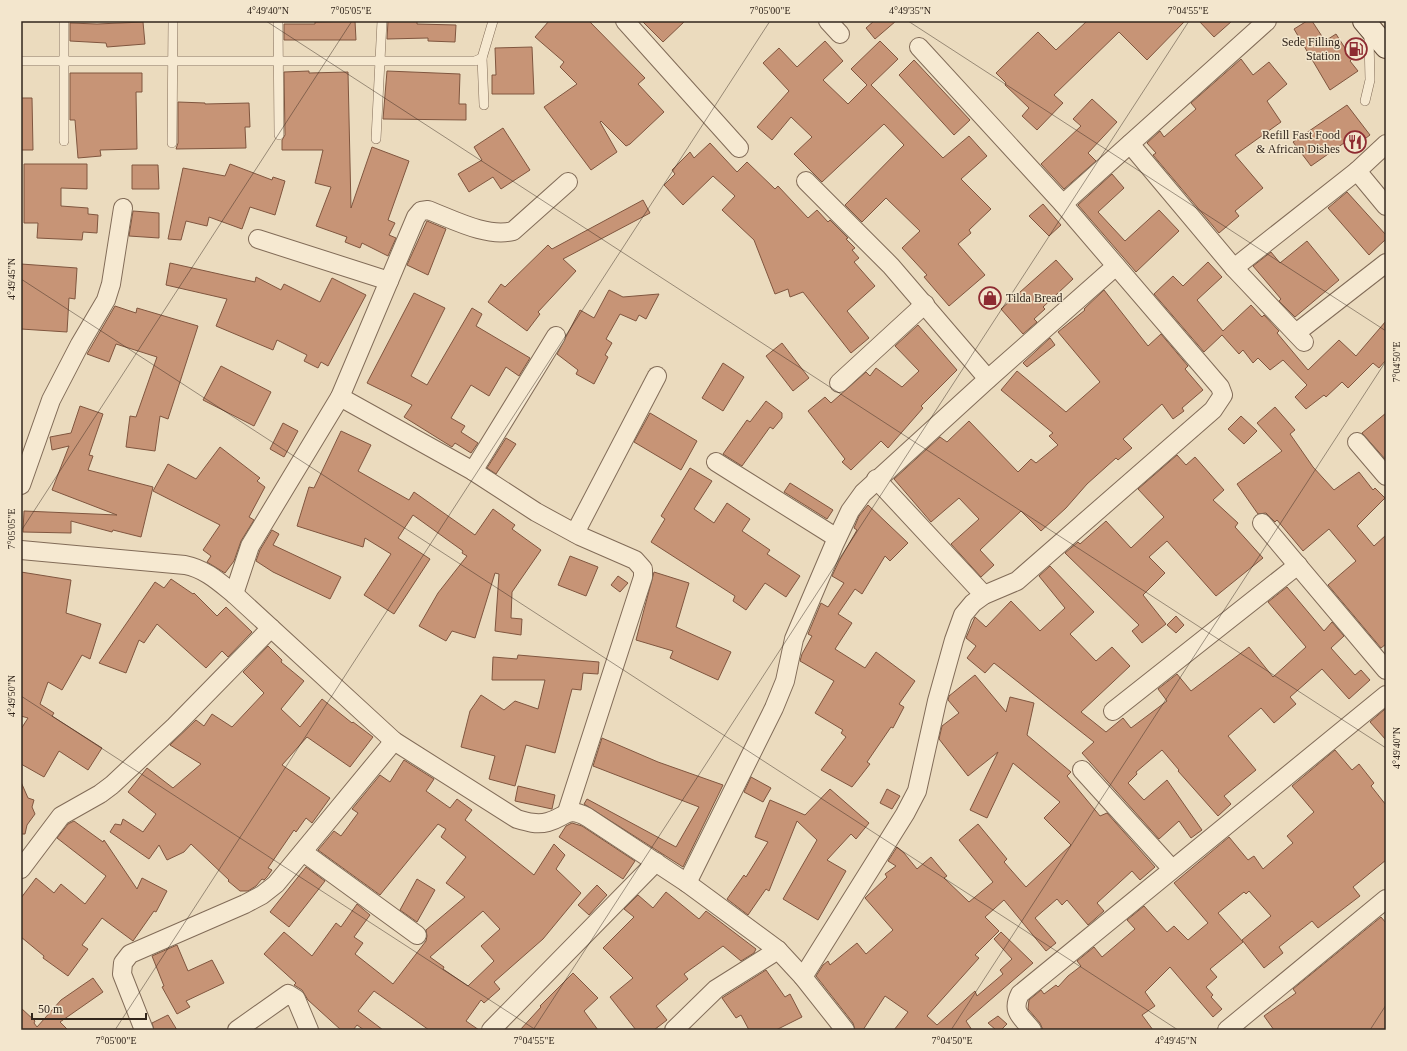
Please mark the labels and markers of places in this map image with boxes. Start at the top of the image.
place label: Sede Filling Station [1282,35,1340,63]
fuel station icon: Sede Filling Station [1343,36,1369,62]
place label: Refill Fast Food & African Dishes [1256,128,1340,156]
restaurant icon: Refill Fast Food & African Dishes [1342,129,1368,155]
shop icon: Tilda Bread [977,285,1003,311]
place label: Tilda Bread [1006,291,1063,305]

